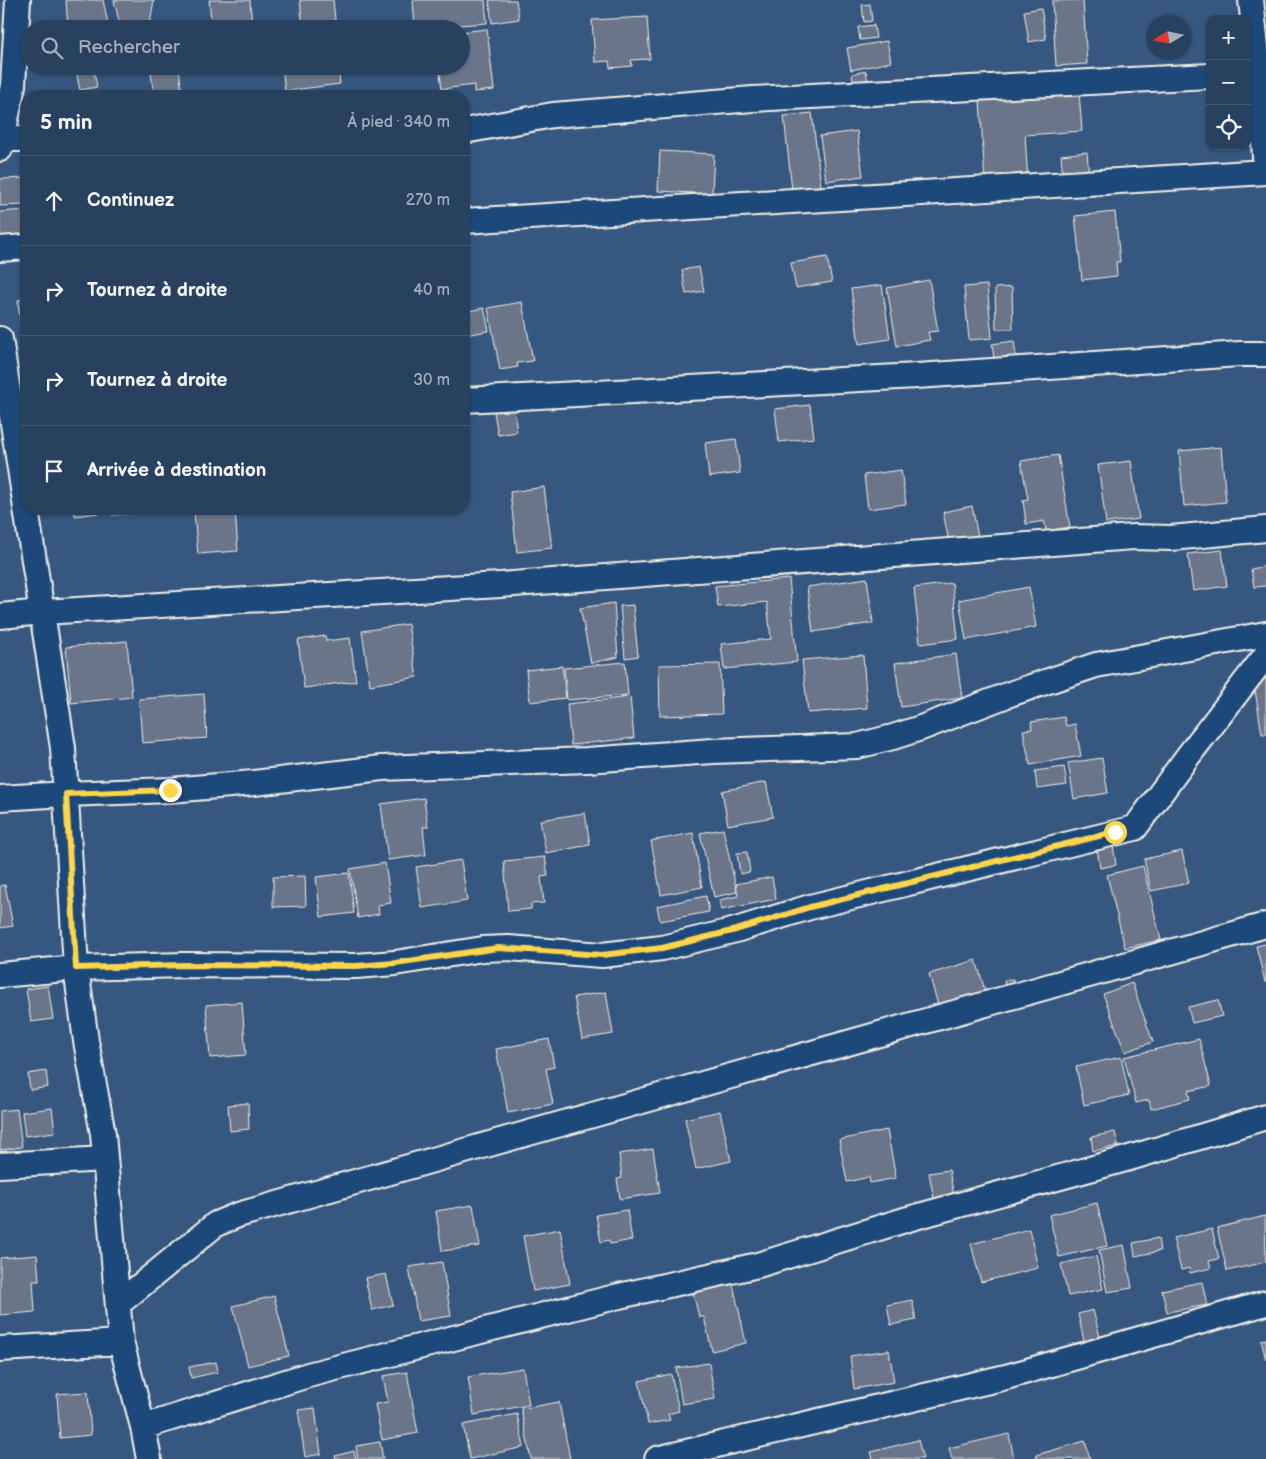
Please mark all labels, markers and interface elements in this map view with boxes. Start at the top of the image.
north arrow [1146,15,1191,60]
map controls [1206,15,1251,150]
button: + [1206,15,1251,60]
search box [20,20,470,75]
icon: search [38,34,66,62]
text: Rechercher [78,36,180,59]
button: − [1206,60,1251,105]
button: locate [1206,105,1251,150]
text: 5 min [40,110,93,135]
text: À pied · 340 m [347,113,450,132]
icon: ahead [40,187,68,215]
text: Continuez [87,189,174,212]
text: 270 m [406,191,450,210]
icon: right [40,277,68,305]
text: Tournez à droite [87,279,228,302]
text: 40 m [413,281,450,300]
icon: right [40,367,68,395]
text: Tournez à droite [87,369,228,392]
text: 30 m [413,371,450,390]
icon: arrive [40,457,68,485]
text: Arrivée à destination [87,459,266,482]
route end [159,779,182,802]
route start [1104,821,1127,844]

